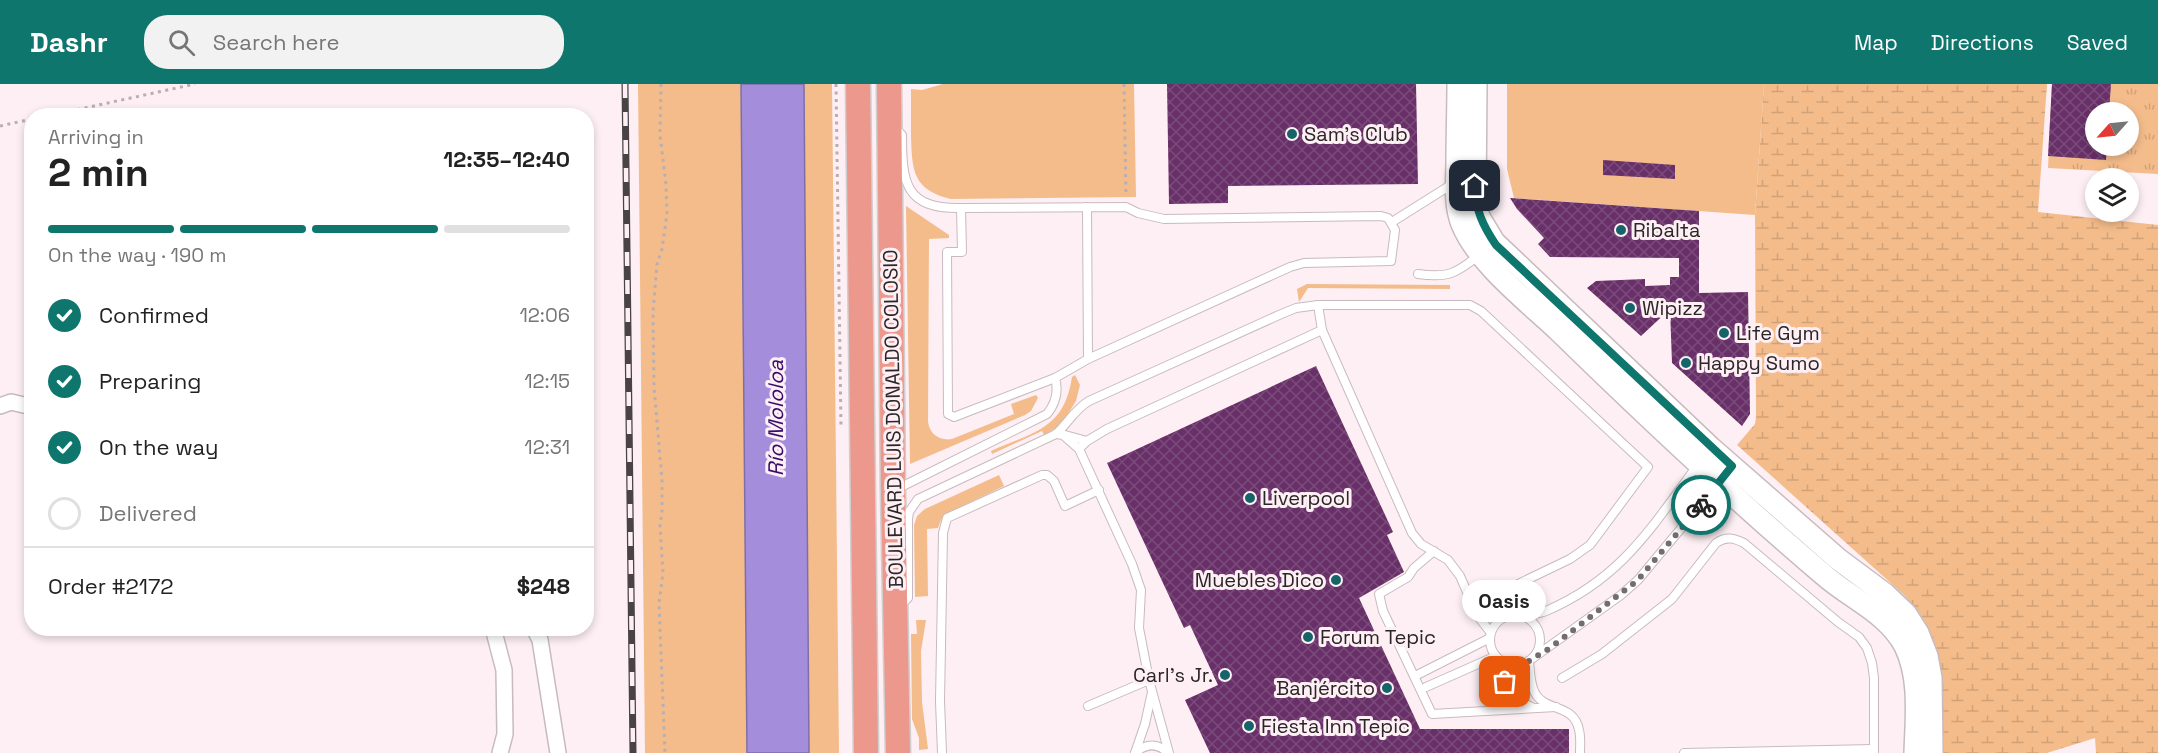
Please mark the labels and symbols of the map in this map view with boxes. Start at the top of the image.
north arrow [2085,102,2139,156]
place label: Sam's Club [1304,121,1408,147]
marker: Sam's Club [1285,127,1299,141]
pin [1449,160,1500,211]
place label: Ribalta [1633,217,1700,243]
marker: Ribalta [1614,223,1628,237]
street label: BOULEVARD LUIS DONALDO COLOSIO [877,249,909,589]
place label: Wipizz [1642,295,1703,321]
marker: Wipizz [1623,301,1637,315]
place label: Life Gym [1736,320,1820,346]
marker: Life Gym [1717,326,1731,340]
place label: Happy Sumo [1698,350,1820,376]
marker: Happy Sumo [1679,356,1693,370]
water label: Río Mololoa [762,359,789,476]
courier [1671,475,1731,535]
place label: Liverpool [1262,485,1350,511]
marker: Liverpool [1243,491,1257,505]
place label: Muebles Dico [1195,567,1324,593]
marker: Muebles Dico [1329,573,1343,587]
callout: Oasis [1463,580,1547,622]
place label: Forum Tepic [1320,624,1436,650]
marker: Forum Tepic [1301,630,1315,644]
pin [1479,656,1530,707]
place label: Carl's Jr. [1133,662,1213,688]
marker: Carl's Jr. [1218,668,1232,682]
place label: Banjército [1276,675,1375,701]
marker: Banjército [1380,681,1394,695]
place label: Fiesta Inn Tepic [1261,713,1410,739]
marker: Fiesta Inn Tepic [1242,719,1256,733]

